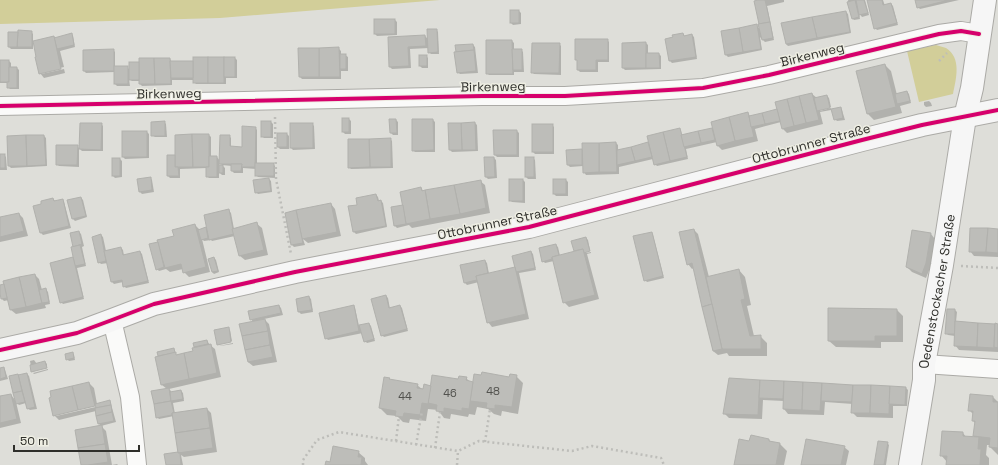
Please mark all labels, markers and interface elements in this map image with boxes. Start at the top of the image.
street label: Birkenweg [778,38,846,71]
street label: Birkenweg [460,77,526,96]
street label: Birkenweg [136,84,202,103]
street label: Ottobrunner Straße [750,119,872,167]
street label: Ottobrunner Straße [436,201,559,243]
street label: Oedenstockacher Straße [916,213,959,368]
house number: 48 [486,384,500,398]
house number: 46 [443,386,457,400]
house number: 44 [398,389,412,403]
scale bar [14,427,139,453]
text: 50 m [20,433,48,449]

